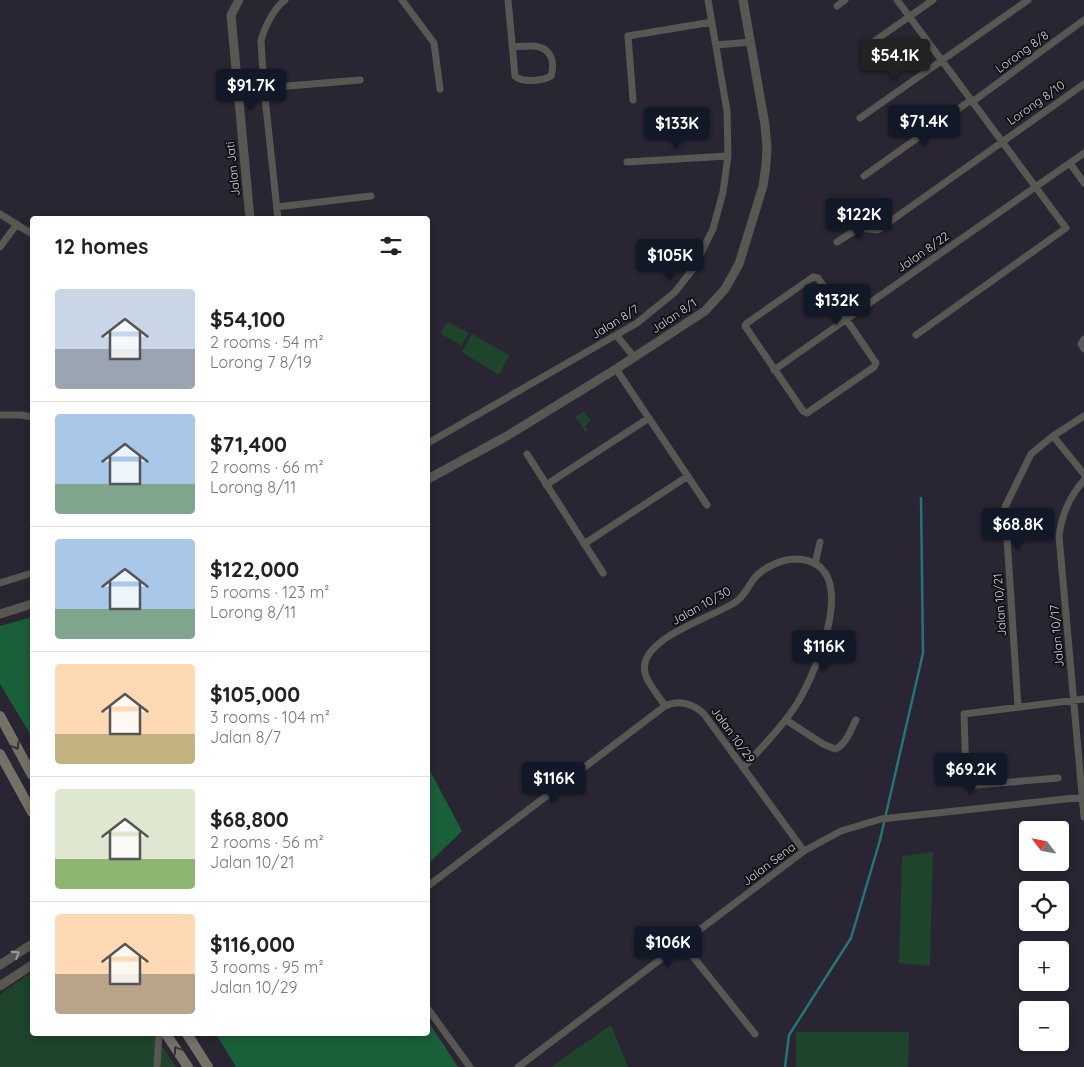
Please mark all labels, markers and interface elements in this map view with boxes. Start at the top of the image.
street label: Lorong 8/8 [992,27,1051,76]
pin: $54.1K [854,38,936,81]
text: $54.1K [871,45,919,65]
pin: $91.7K [210,68,292,111]
text: $91.7K [227,75,275,95]
street label: Lorong 8/10 [1004,77,1068,128]
pin: $71.4K [883,104,965,147]
pin: $133K [642,106,712,149]
text: $71.4K [900,111,948,131]
text: $133K [655,113,699,133]
street label: Jalan Jati [222,141,243,197]
pin: $122K [824,198,894,240]
text: $122K [837,204,881,224]
street label: Jalan 8/22 [894,228,952,275]
icon: filters [377,232,405,260]
text: 12 homes [55,233,148,259]
pin: $105K [635,238,705,281]
text: $105K [647,245,693,265]
pin: $132K [802,284,872,326]
text: $132K [815,290,859,310]
street label: Jalan 8/1 [648,295,699,336]
street label: Jalan 8/7 [588,301,641,342]
text: $54,100 [210,306,285,332]
icon: home [95,309,155,369]
text: 2 rooms · 54 m² [210,332,324,352]
text: Lorong 7 8/19 [210,352,312,372]
text: $71,400 [210,431,287,457]
icon: home [95,434,155,494]
text: 2 rooms · 66 m² [210,457,324,477]
text: Lorong 8/11 [210,477,296,497]
pin: $68.8K [977,508,1059,550]
text: $68.8K [993,514,1043,534]
text: $122,000 [210,556,299,582]
icon: home [95,559,155,619]
street label: Jalan 10/21 [990,573,1009,637]
text: 5 rooms · 123 m² [210,582,329,602]
street label: Jalan 10/30 [668,583,733,628]
text: Lorong 8/11 [210,602,296,622]
street label: Jalan 10/17 [1046,604,1067,668]
pin: $116K [789,630,859,672]
text: $116K [803,636,845,656]
text: $105,000 [210,681,300,707]
icon: home [95,684,155,744]
street label: Jalan 10/29 [708,704,759,766]
text: 3 rooms · 104 m² [210,707,330,727]
text: Jalan 8/7 [210,727,281,747]
one-way arrow [10,740,20,749]
pin: $69.2K [930,752,1012,795]
text: $69.2K [946,759,996,779]
pin: $116K [519,762,589,804]
text: $116K [533,768,575,788]
text: $68,800 [210,806,289,832]
icon: home [95,809,155,869]
north arrow [1019,821,1069,871]
map controls [1019,821,1069,1051]
text: 2 rooms · 56 m² [210,832,324,852]
street label: Jalan Sena [739,839,798,888]
text: Jalan 10/21 [210,852,294,872]
button: locate [1019,881,1069,931]
pin: $106K [633,926,703,968]
text: $116,000 [210,931,295,957]
text: $106K [646,932,690,952]
icon: home [95,934,155,994]
button: + [1019,941,1069,991]
one-way arrow [11,951,20,961]
text: 3 rooms · 95 m² [210,957,324,977]
text: Jalan 10/29 [210,977,297,997]
button: − [1019,1001,1069,1051]
one-way arrow [174,1047,183,1056]

